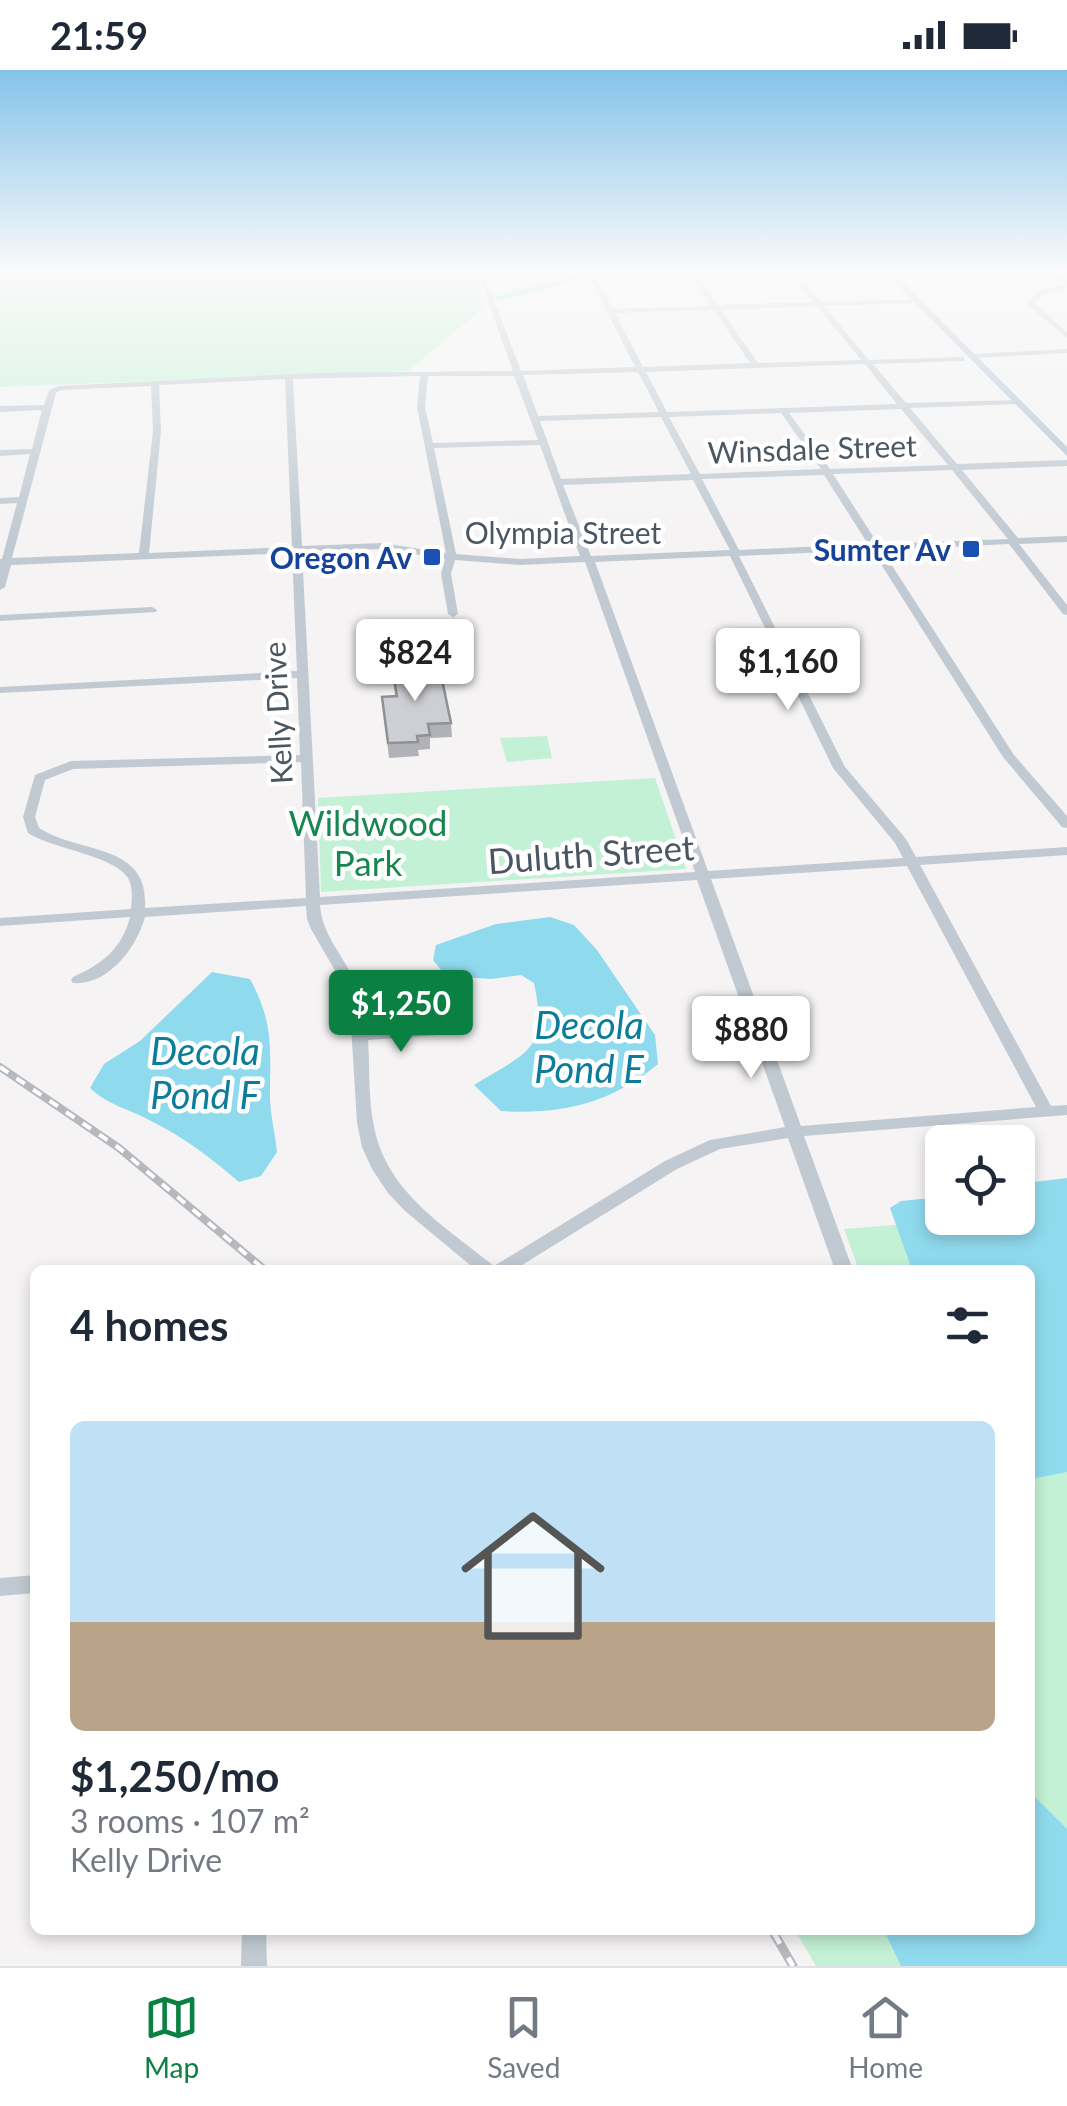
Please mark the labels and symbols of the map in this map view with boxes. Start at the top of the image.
street label: Winsdale Street [707,426,917,470]
street label: Olympia Street [465,514,662,550]
place label: Sumter Av [814,531,951,567]
marker: Sumter Av [960,538,982,560]
place label: Oregon Av [270,539,412,575]
marker: Oregon Av [421,546,443,568]
pin: $824 [356,619,474,704]
pin: $1,160 [707,628,869,713]
street label: Kelly Drive [255,641,299,785]
park label: Wildwood Park [289,801,447,883]
street label: Duluth Street [486,825,696,881]
pin: $1,250 [320,970,482,1055]
pin: $880 [692,996,810,1081]
water label: Decola Pond E [534,1001,644,1091]
water label: Decola Pond F [150,1027,261,1117]

